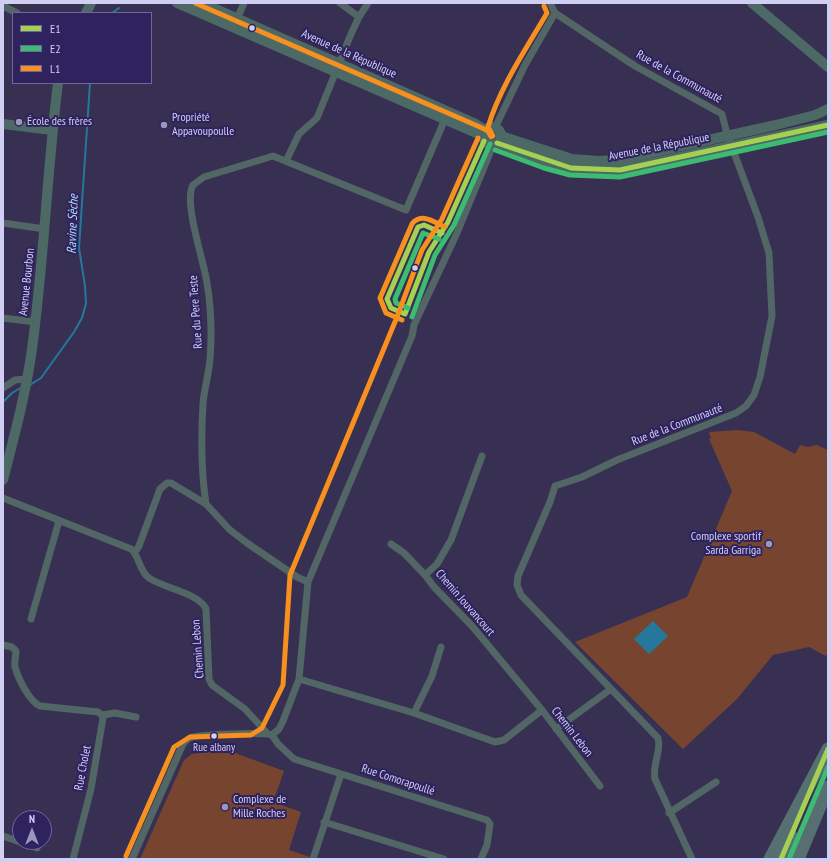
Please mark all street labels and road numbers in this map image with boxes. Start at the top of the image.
street label: Avenue de la République [299,27,399,81]
street label: Rue de la Communauté [634,47,724,107]
street label: Avenue de la République [607,130,711,164]
street label: Avenue Bourbon [16,247,38,317]
street label: Rue du Pere Teste [186,275,206,349]
street label: Rue de la Communauté [630,401,724,449]
street label: Chemin Jouvancourt [432,567,498,639]
street label: Chemin Lebon [189,619,207,679]
street label: Chemin Lebon [548,704,596,760]
street label: Rue Cholet [72,744,94,792]
street label: Rue Comorapoullé [360,761,436,799]

